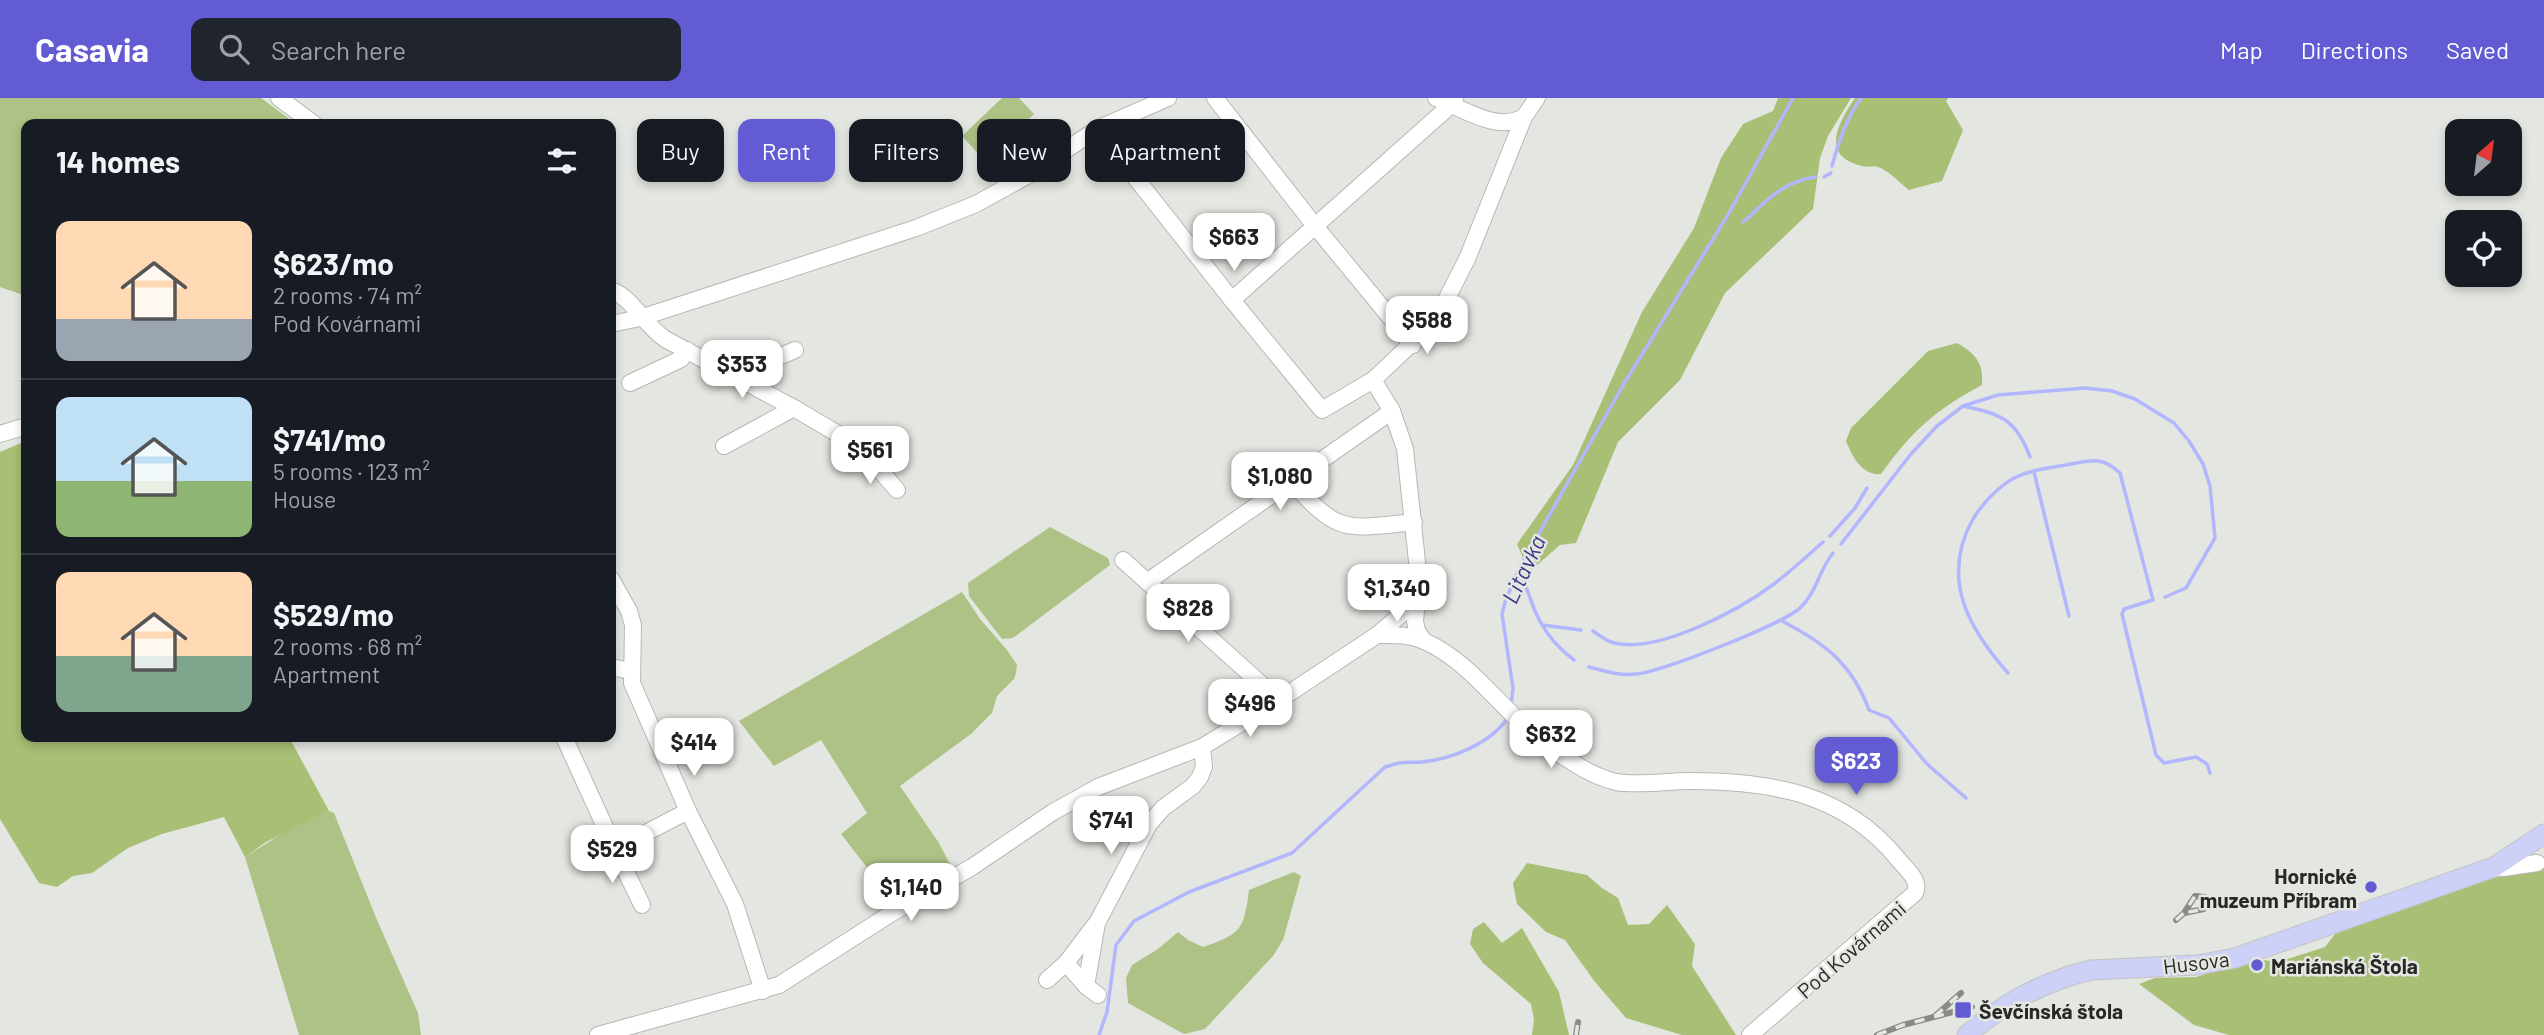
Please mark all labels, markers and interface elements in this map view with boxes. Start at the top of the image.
search box [191,18,681,81]
text: Casavia [35,29,149,69]
icon: search [215,30,253,68]
text: Search here [271,34,406,65]
text: Map [2220,35,2263,64]
text: Directions [2301,35,2408,64]
text: Saved [2446,35,2509,64]
chip: Buy [637,119,724,182]
chip: Rent [738,119,835,182]
chip: Filters [849,119,963,182]
chip: New [977,119,1071,182]
chip: Apartment [1085,119,1245,182]
north arrow [2445,119,2522,196]
map controls [2445,119,2522,287]
icon: filters [543,142,581,180]
text: 14 homes [56,143,180,179]
button: locate [2445,210,2522,287]
pin: $663 [1193,214,1275,273]
text: $663 [1209,222,1259,250]
text: $623/mo [273,245,394,281]
icon: home [112,249,196,333]
text: 2 rooms · 74 m² [273,281,422,309]
pin: $588 [1386,296,1468,356]
text: $588 [1402,305,1452,333]
text: Pod Kovárnami [273,309,422,337]
pin: $353 [701,341,783,400]
text: $353 [717,349,767,377]
text: $741/mo [273,421,386,457]
icon: home [112,425,196,509]
pin: $561 [829,426,911,486]
text: $561 [847,435,893,463]
pin: $1,080 [1223,452,1337,512]
text: 5 rooms · 123 m² [273,457,430,485]
text: $1,080 [1247,461,1313,489]
text: House [273,485,336,513]
water label: Litavka [1495,530,1551,608]
pin: $1,340 [1340,564,1454,624]
text: $1,340 [1364,573,1430,601]
pin: $828 [1147,584,1229,644]
text: $828 [1163,593,1213,621]
text: $529/mo [273,596,394,632]
icon: home [112,600,196,684]
text: 2 rooms · 68 m² [273,632,422,660]
text: Apartment [273,660,380,688]
pin: $496 [1209,680,1291,739]
text: $496 [1224,688,1276,716]
pin: $632 [1510,710,1592,770]
pin: $414 [653,718,735,778]
text: $632 [1526,719,1576,747]
text: $414 [671,727,717,755]
pin: $623 [1815,738,1897,797]
text: $623 [1831,746,1881,774]
pin: $741 [1070,796,1152,856]
text: $741 [1089,805,1133,833]
pin: $529 [571,826,653,885]
text: $529 [587,834,637,862]
place label: Hornické muzeum Příbram [2200,863,2357,912]
pin: $1,140 [854,864,968,923]
text: $1,140 [880,872,942,900]
marker: Hornické muzeum Příbram [2363,879,2379,895]
street label: Pod Kovárnami [1792,895,1910,1003]
street label: Husova [2161,946,2231,978]
place label: Mariánská Štola [2271,953,2418,978]
marker: Mariánská Štola [2249,957,2265,973]
place label: Ševčínská štola [1979,998,2123,1023]
marker: Ševčínská štola [1953,1000,1973,1020]

